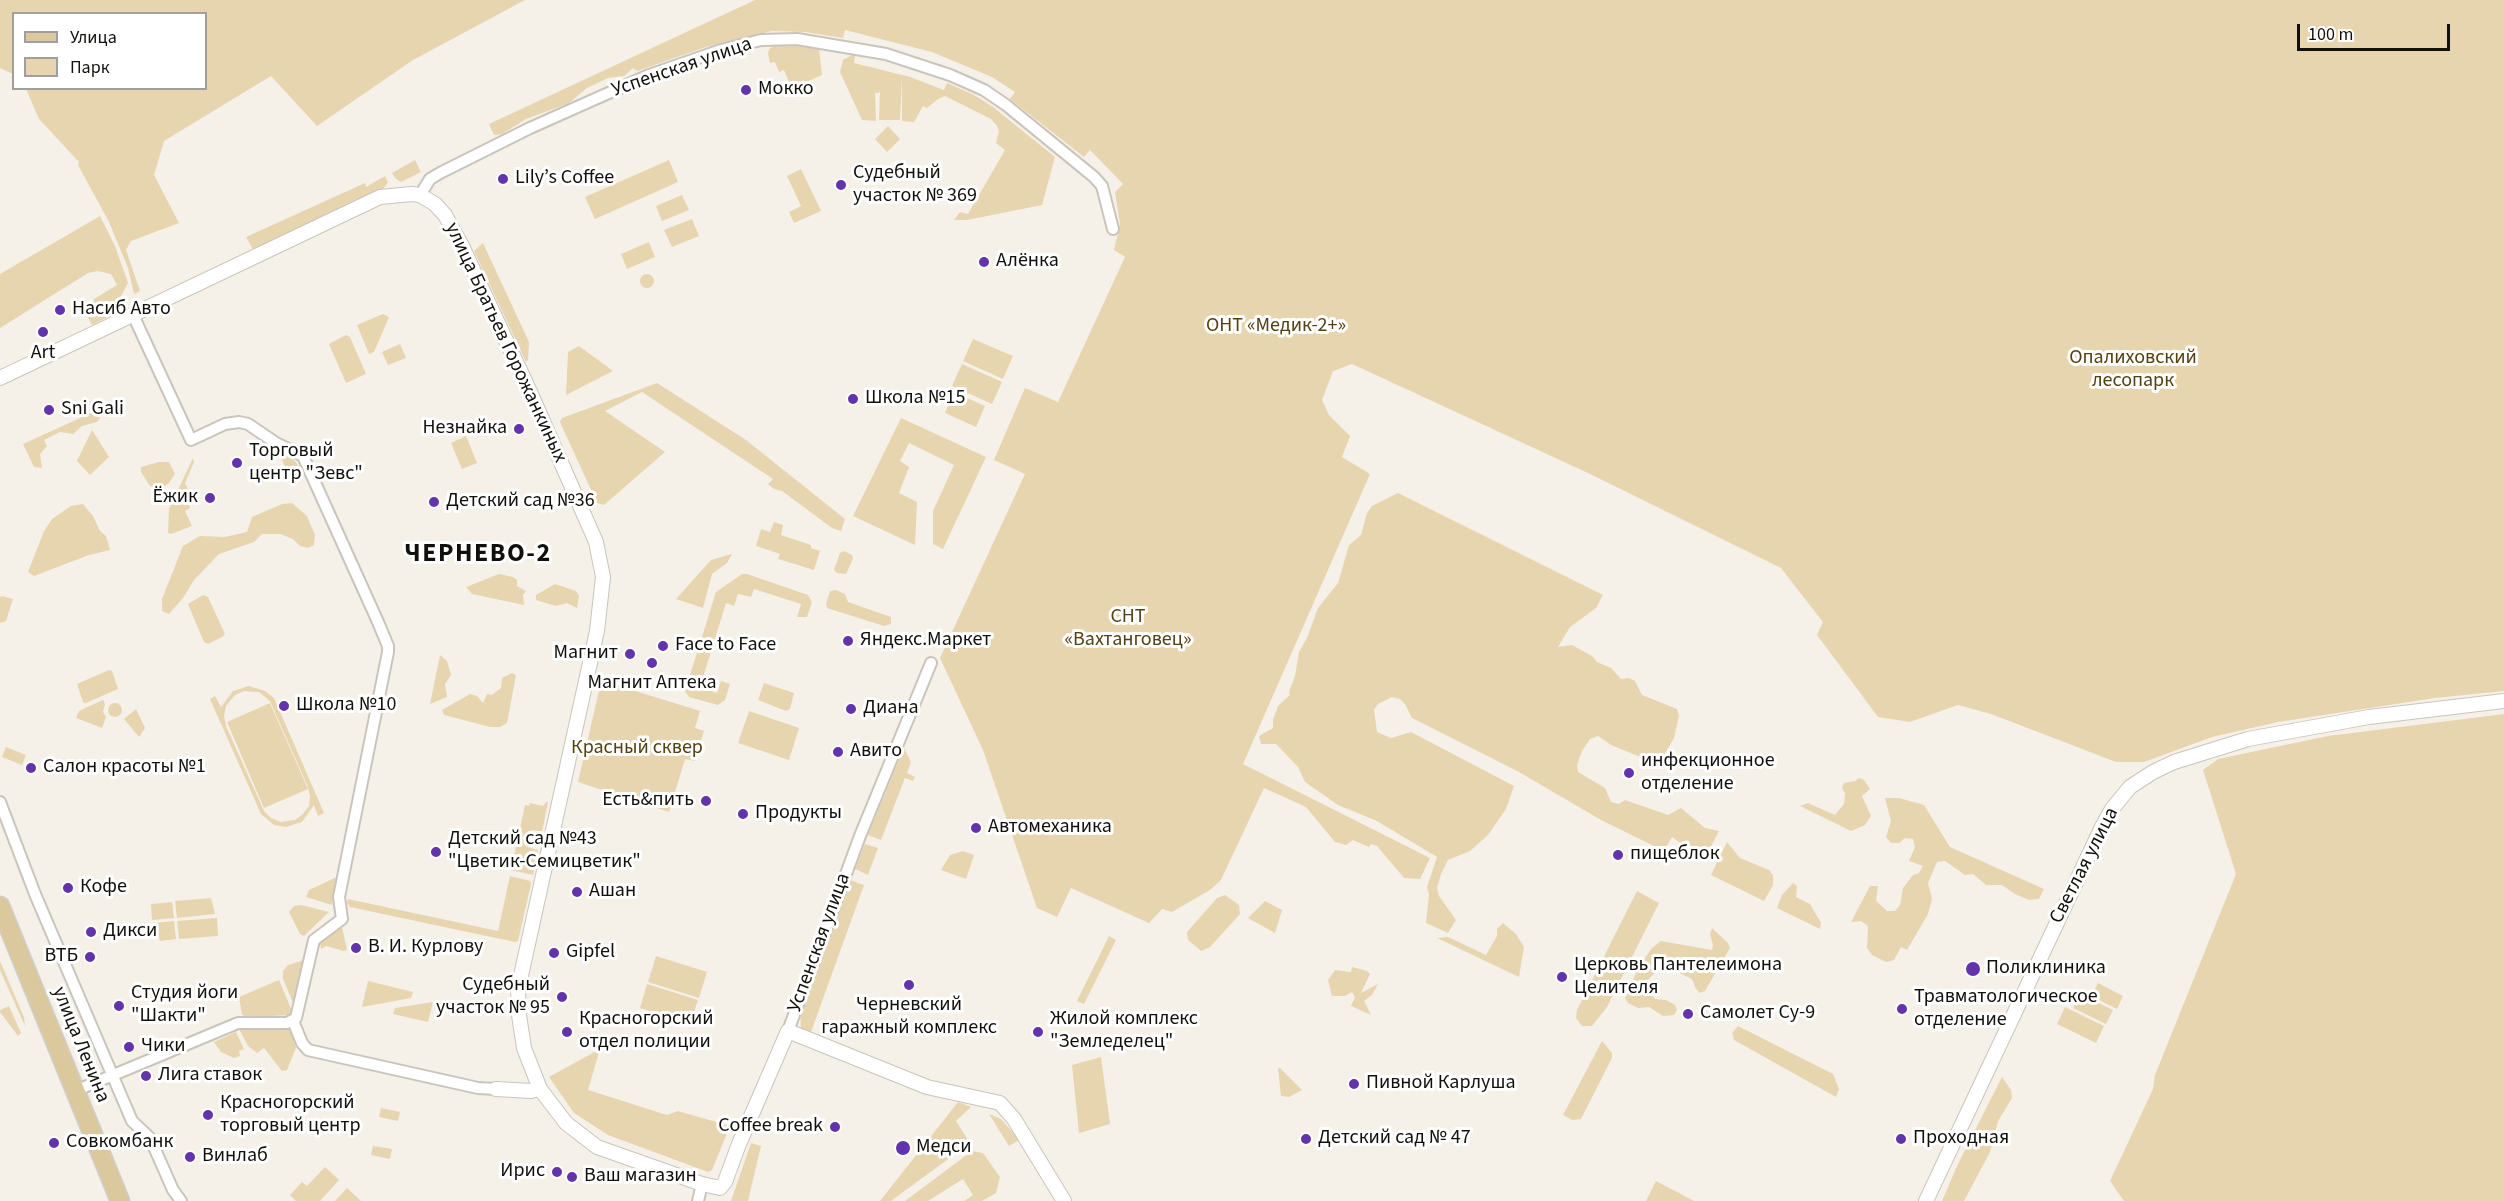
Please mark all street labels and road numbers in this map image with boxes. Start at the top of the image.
street label: Успенская улица [609,33,755,103]
street label: улица Братьев Горожанкиных [439,219,571,467]
street label: Светлая улица [2045,804,2125,928]
street label: Успенская улица [784,870,856,1016]
street label: улица Ленина [46,984,114,1106]

